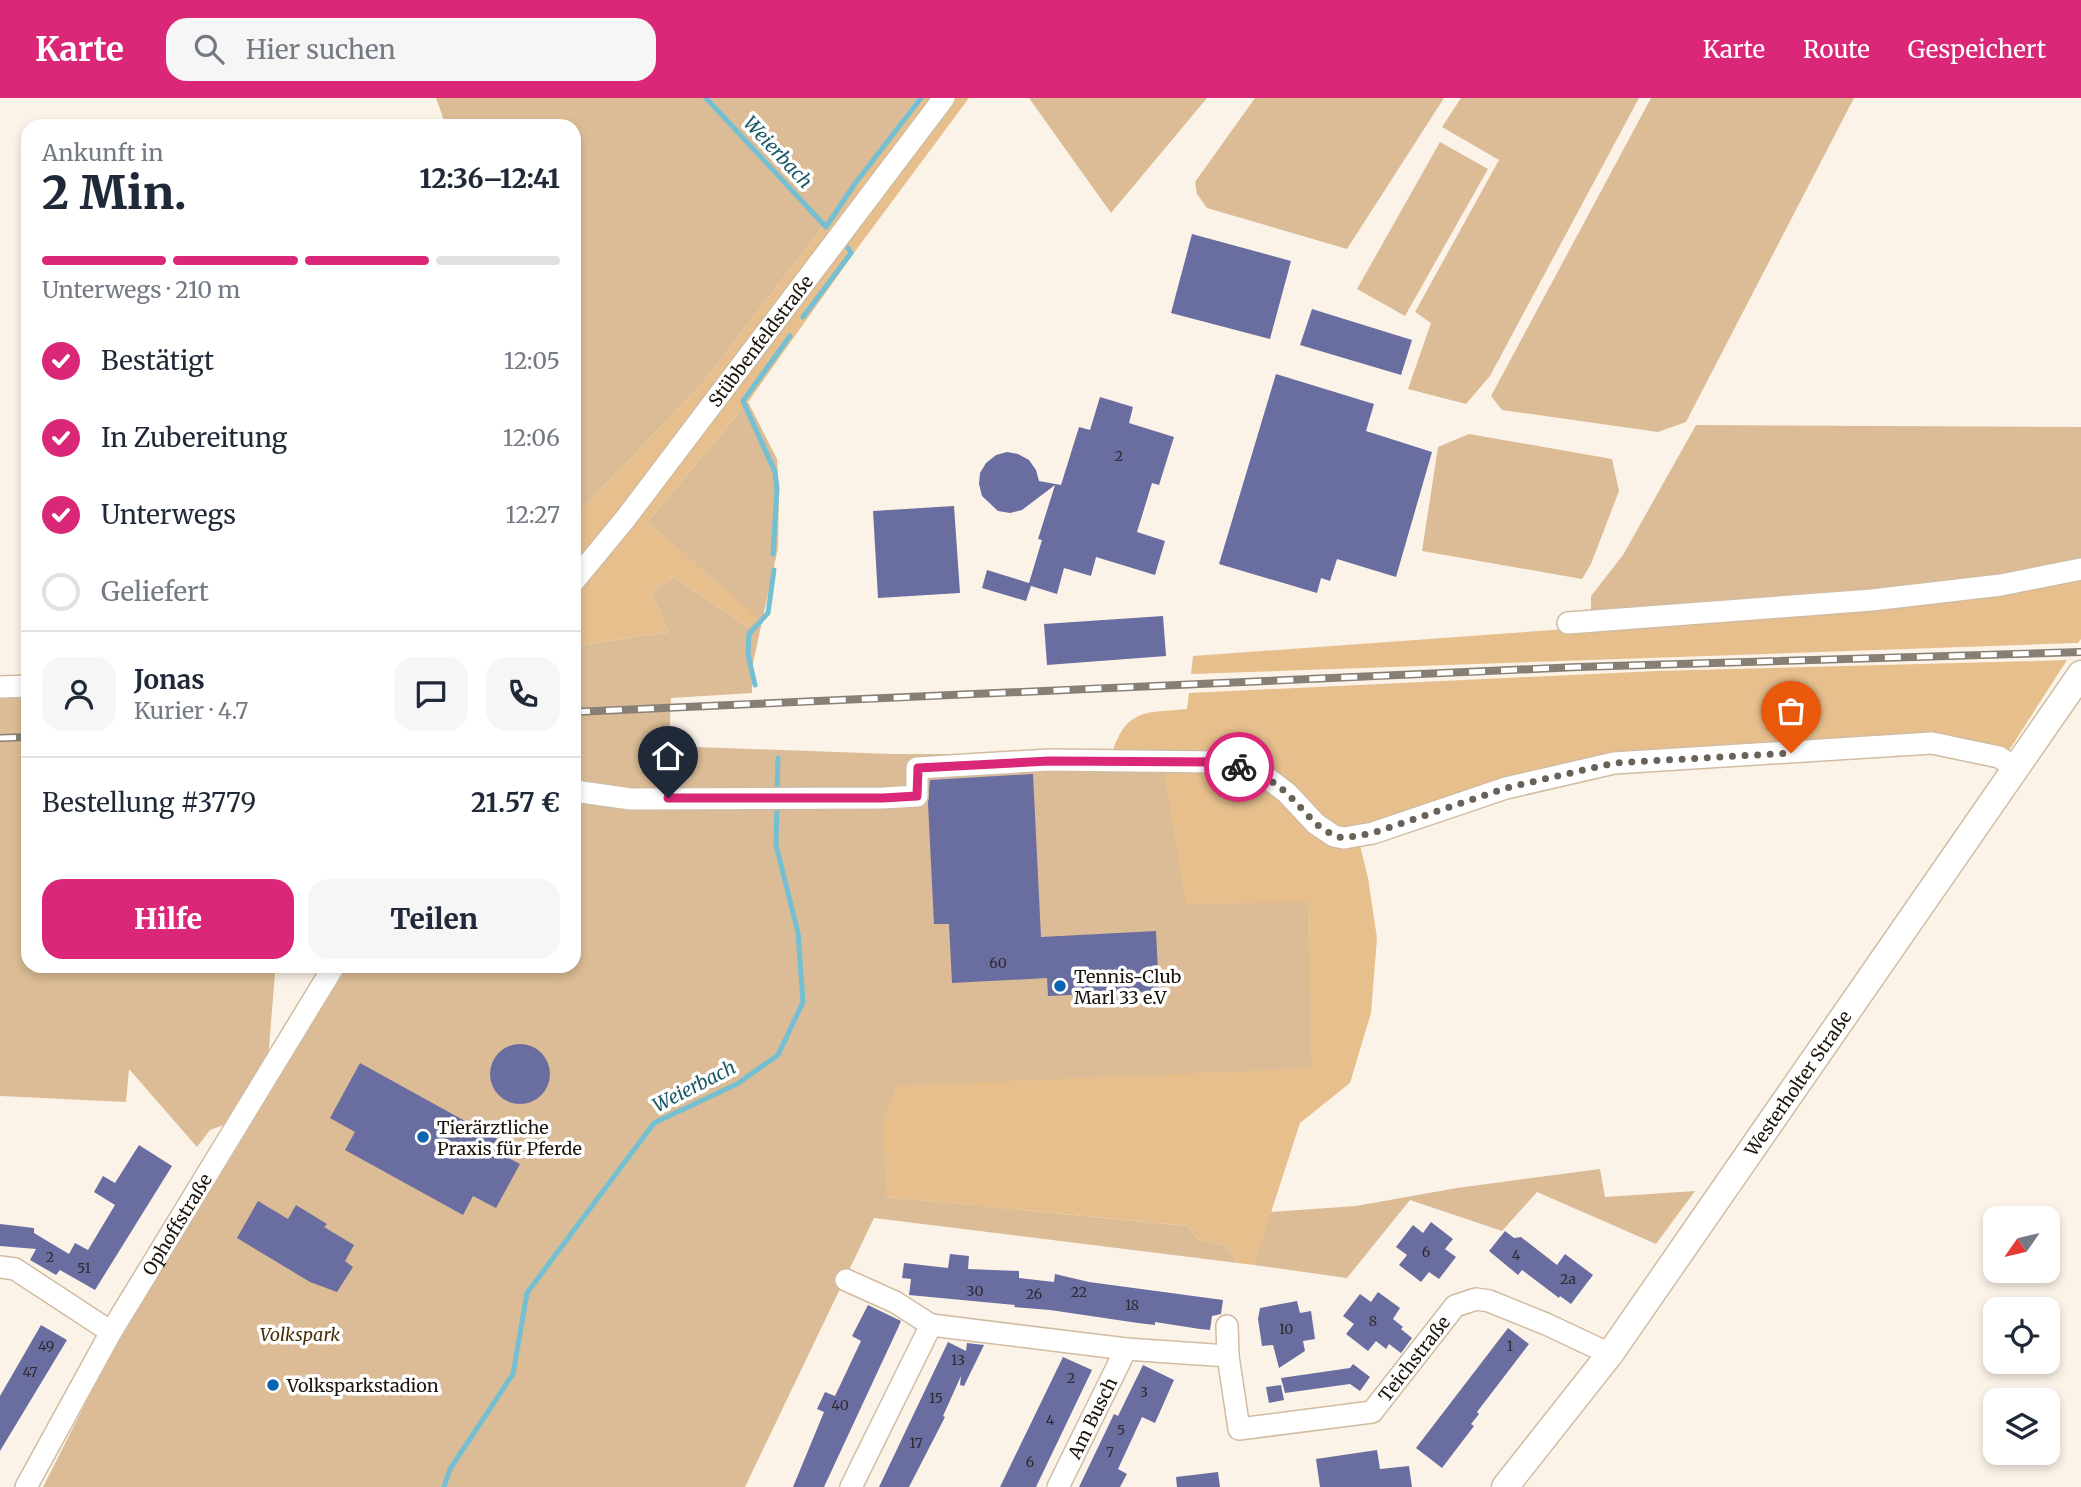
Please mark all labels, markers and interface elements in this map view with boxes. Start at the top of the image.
search box [166,18,656,81]
text: Karte [35,29,124,70]
icon: search [190,30,228,68]
text: Hier suchen [246,33,396,66]
text: Karte [1703,34,1765,65]
text: Route [1803,34,1870,65]
text: Gespeichert [1908,34,2046,65]
water label: Weierbach [739,111,817,193]
text: Ankunft in [42,138,164,167]
text: 12:36–12:41 [420,162,560,195]
text: 2 Min. [42,164,187,222]
street label: Stübbenfeldstraße [703,270,817,411]
text: Unterwegs · 210 m [42,275,240,304]
icon: check [42,342,80,380]
text: Bestätigt [101,344,214,377]
text: 12:05 [504,346,560,375]
icon: check [42,419,80,457]
text: In Zubereitung [101,421,287,454]
text: 12:06 [503,423,560,452]
house number: 2 [1115,447,1123,465]
icon: check [42,496,80,534]
text: Unterwegs [101,498,236,531]
text: 12:27 [505,500,560,529]
text: Geliefert [101,575,209,608]
button: person [42,657,116,731]
button: chat [394,657,468,731]
button: phone [486,657,560,731]
text: Jonas [134,663,205,696]
pin [1761,681,1821,753]
icon: bag [1772,692,1810,730]
text: Kurier · 4.7 [134,696,248,725]
pin [638,726,698,798]
courier [1204,732,1274,802]
icon: home [649,737,687,775]
icon: bike [1220,748,1258,786]
text: Bestellung #3779 [42,786,256,819]
text: 21.57 € [471,786,560,819]
button: Hilfe [42,879,294,959]
button: Teilen [308,879,560,959]
house number: 60 [989,954,1007,972]
place label: Tennis-Club Marl 33 e.V [1074,965,1181,1009]
marker: Tennis-Club Marl 33 e.V [1052,978,1068,994]
street label: Westerholter Straße [1739,1006,1856,1161]
water label: Weierbach [648,1055,740,1117]
place label: Tierärztliche Praxis für Pferde [437,1116,582,1160]
marker: Tierärztliche Praxis für Pferde [415,1129,431,1145]
street label: Ophoffstraße [137,1169,216,1279]
north arrow [1983,1206,2060,1283]
map controls [1983,1206,2060,1465]
house number: 6 [1422,1243,1430,1261]
house number: 4 [1512,1246,1521,1264]
house number: 2 [46,1248,54,1266]
house number: 51 [77,1259,91,1277]
house number: 2a [1560,1270,1576,1288]
house number: 30 [967,1282,983,1300]
house number: 22 [1071,1283,1087,1301]
house number: 26 [1026,1285,1042,1303]
house number: 18 [1125,1296,1139,1314]
button: locate [1983,1297,2060,1374]
street label: Teichstraße [1373,1311,1455,1406]
house number: 8 [1369,1312,1377,1330]
house number: 10 [1279,1320,1293,1338]
park label: Volkspark [260,1323,340,1346]
house number: 49 [38,1337,54,1355]
house number: 1 [1507,1337,1513,1355]
house number: 13 [951,1351,965,1369]
house number: 47 [22,1363,38,1381]
house number: 2 [1067,1369,1075,1387]
street label: Am Busch [1062,1373,1122,1463]
place label: Volksparkstadion [286,1374,439,1397]
marker: Volksparkstadion [265,1377,281,1393]
house number: 3 [1140,1383,1148,1401]
button: layers [1983,1388,2060,1465]
house number: 15 [929,1389,943,1407]
house number: 40 [831,1396,849,1414]
house number: 4 [1046,1411,1055,1429]
house number: 5 [1117,1421,1125,1439]
house number: 17 [909,1434,923,1452]
house number: 7 [1106,1443,1114,1461]
house number: 6 [1026,1453,1034,1471]

